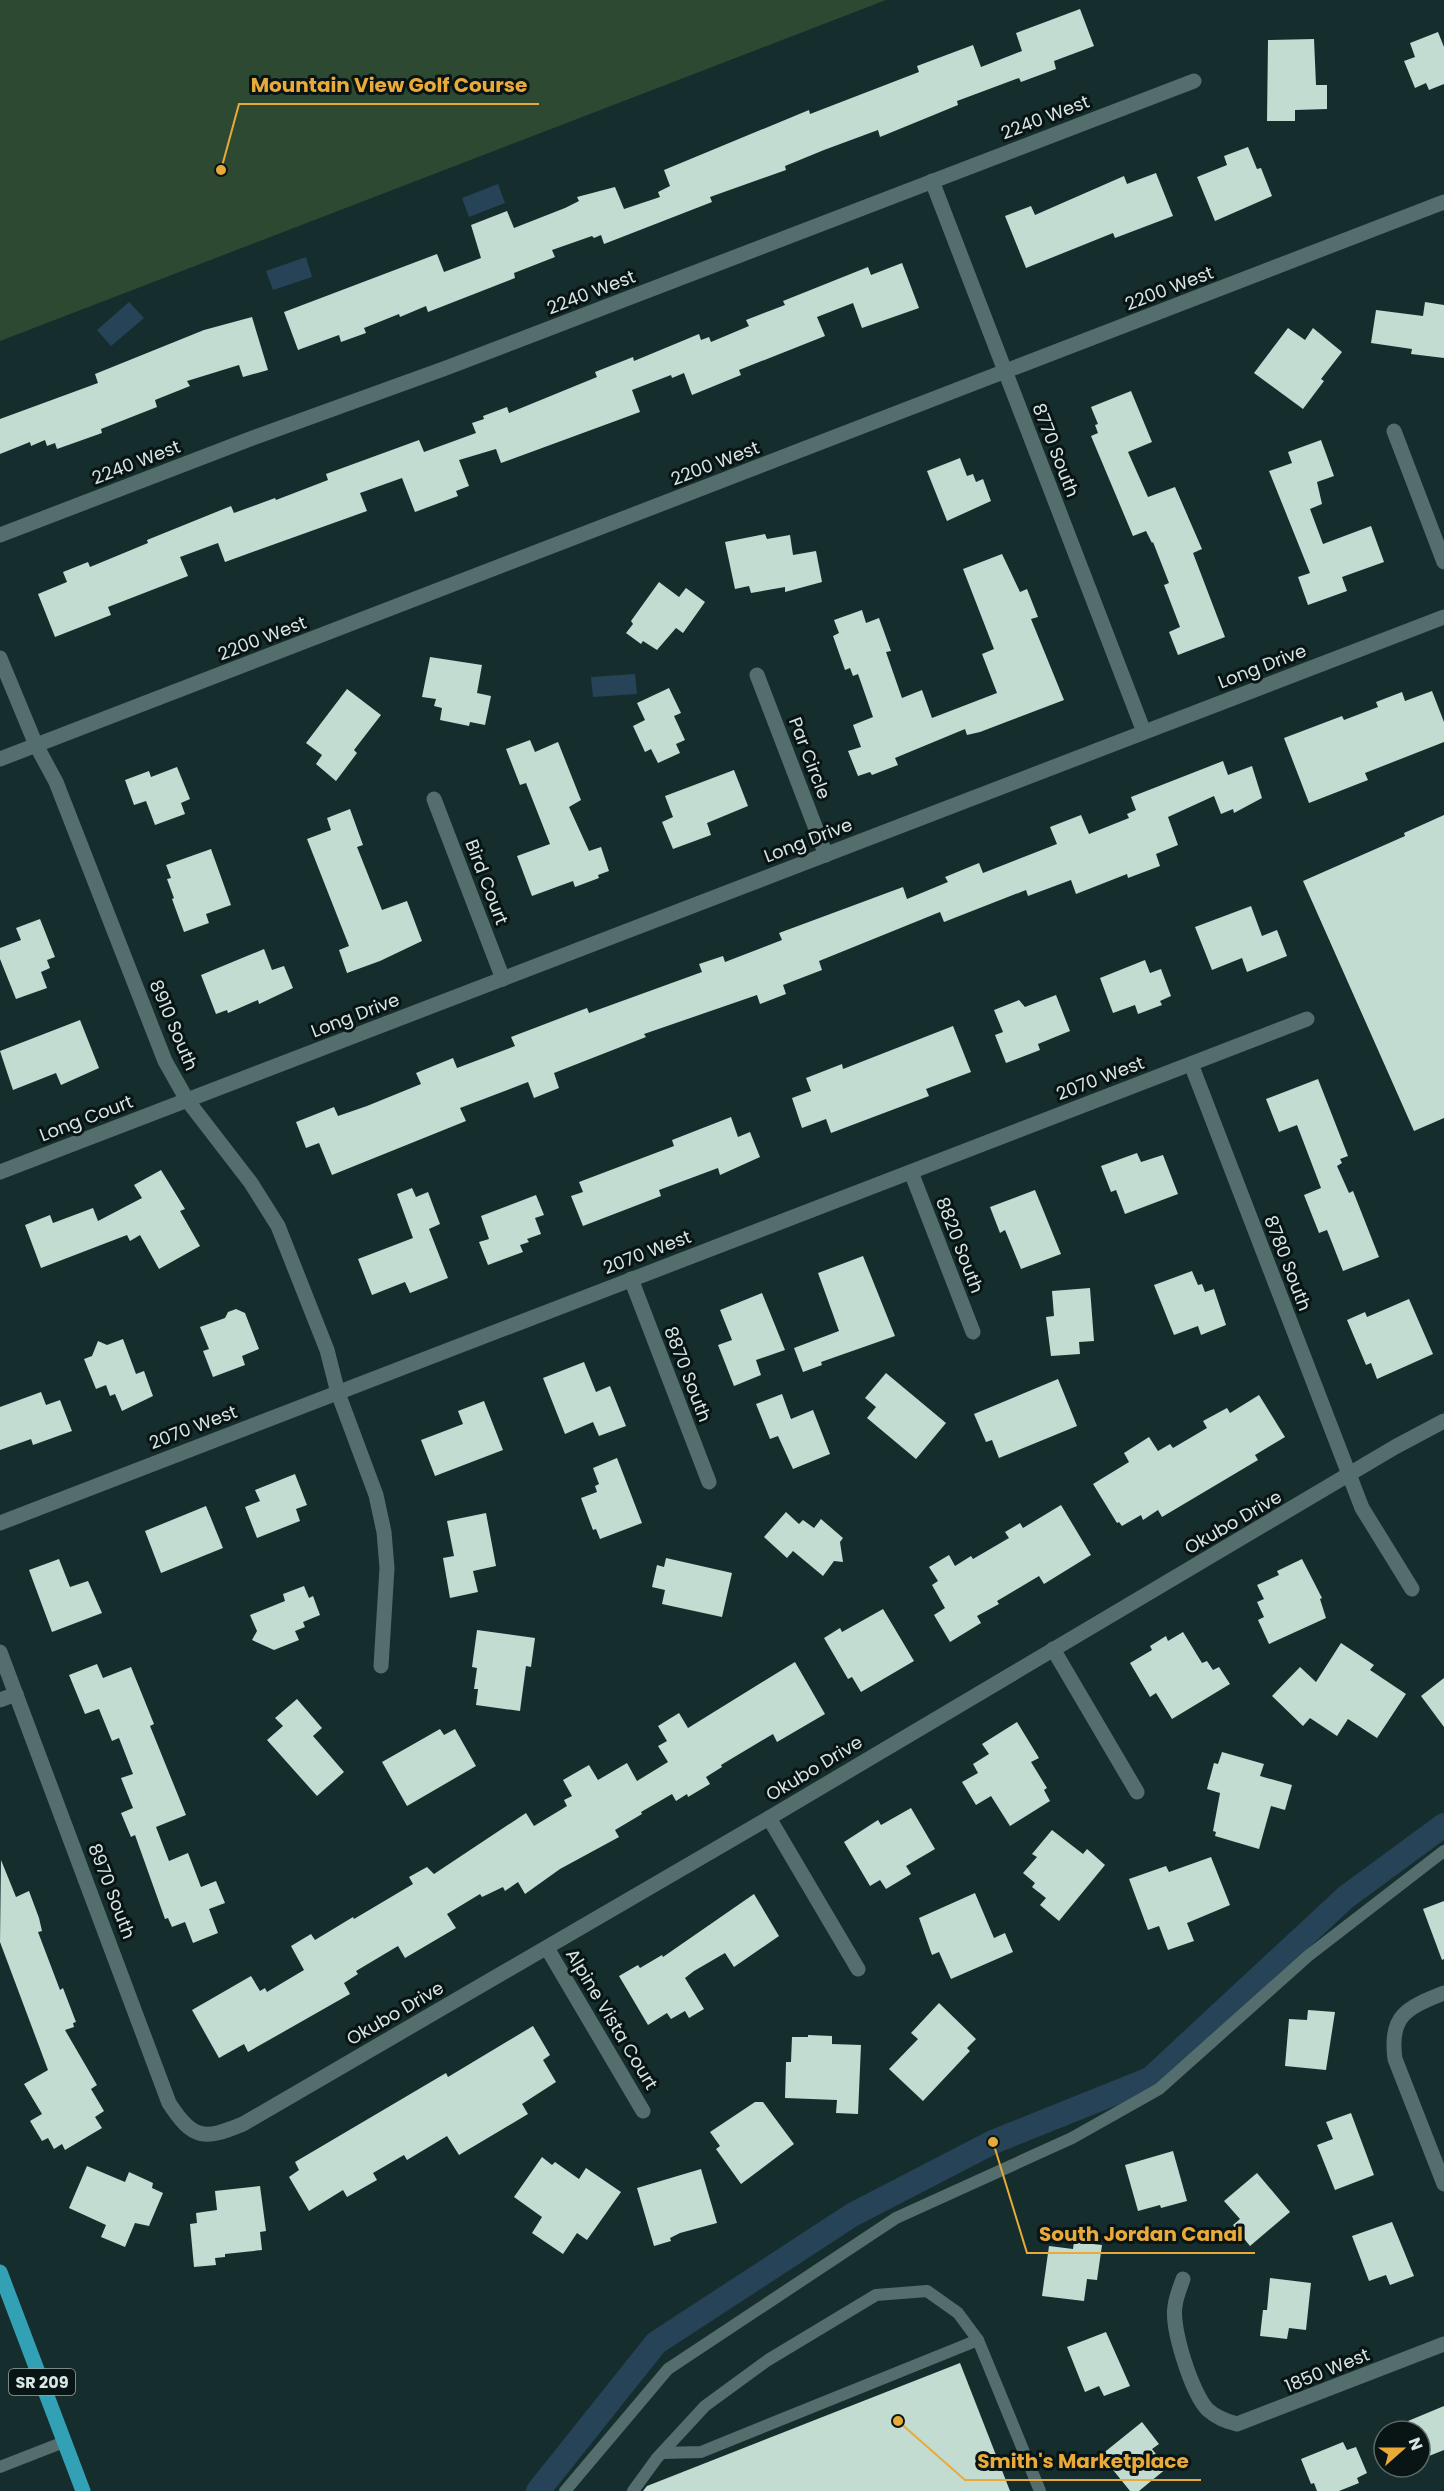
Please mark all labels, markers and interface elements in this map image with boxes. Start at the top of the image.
callout: Mountain View Golf Course [239,66,539,104]
text: Mountain View Golf Course [251,71,527,99]
street label: 2240 West [997,89,1093,145]
street label: 2200 West [1121,260,1217,316]
street label: 2240 West [543,264,639,320]
street label: 8770 South [1027,399,1085,501]
street label: 2240 West [88,434,184,490]
street label: 2200 West [667,435,763,491]
street label: 2200 West [214,610,310,666]
street label: Long Drive [1214,638,1310,694]
street label: Par Circle [783,714,837,802]
street label: Long Drive [760,812,856,868]
street label: Bird Court [459,836,515,928]
street label: 8910 South [144,976,204,1074]
street label: Long Drive [307,987,403,1043]
street label: 2070 West [1052,1050,1148,1106]
street label: Long Court [36,1089,136,1147]
street label: 8820 South [930,1193,990,1297]
street label: 8780 South [1258,1212,1318,1314]
street label: 2070 West [599,1224,695,1280]
street label: 8870 South [658,1323,718,1425]
street label: 2070 West [145,1399,241,1455]
street label: Okubo Drive [1180,1484,1286,1560]
street label: Okubo Drive [761,1729,867,1807]
street label: 8970 South [82,1840,142,1942]
street label: Alpine Vista Court [560,1944,664,2094]
street label: Okubo Drive [342,1975,448,2051]
callout: South Jordan Canal [1027,2215,1255,2253]
text: South Jordan Canal [1039,2220,1243,2248]
street label: 1850 West [1281,2342,1373,2398]
road number: SR 209 [9,2369,75,2395]
north arrow [1372,2419,1432,2479]
text: N [1403,2434,1428,2454]
callout: Smith's Marketplace [965,2442,1201,2480]
text: Smith's Marketplace [977,2447,1189,2475]

